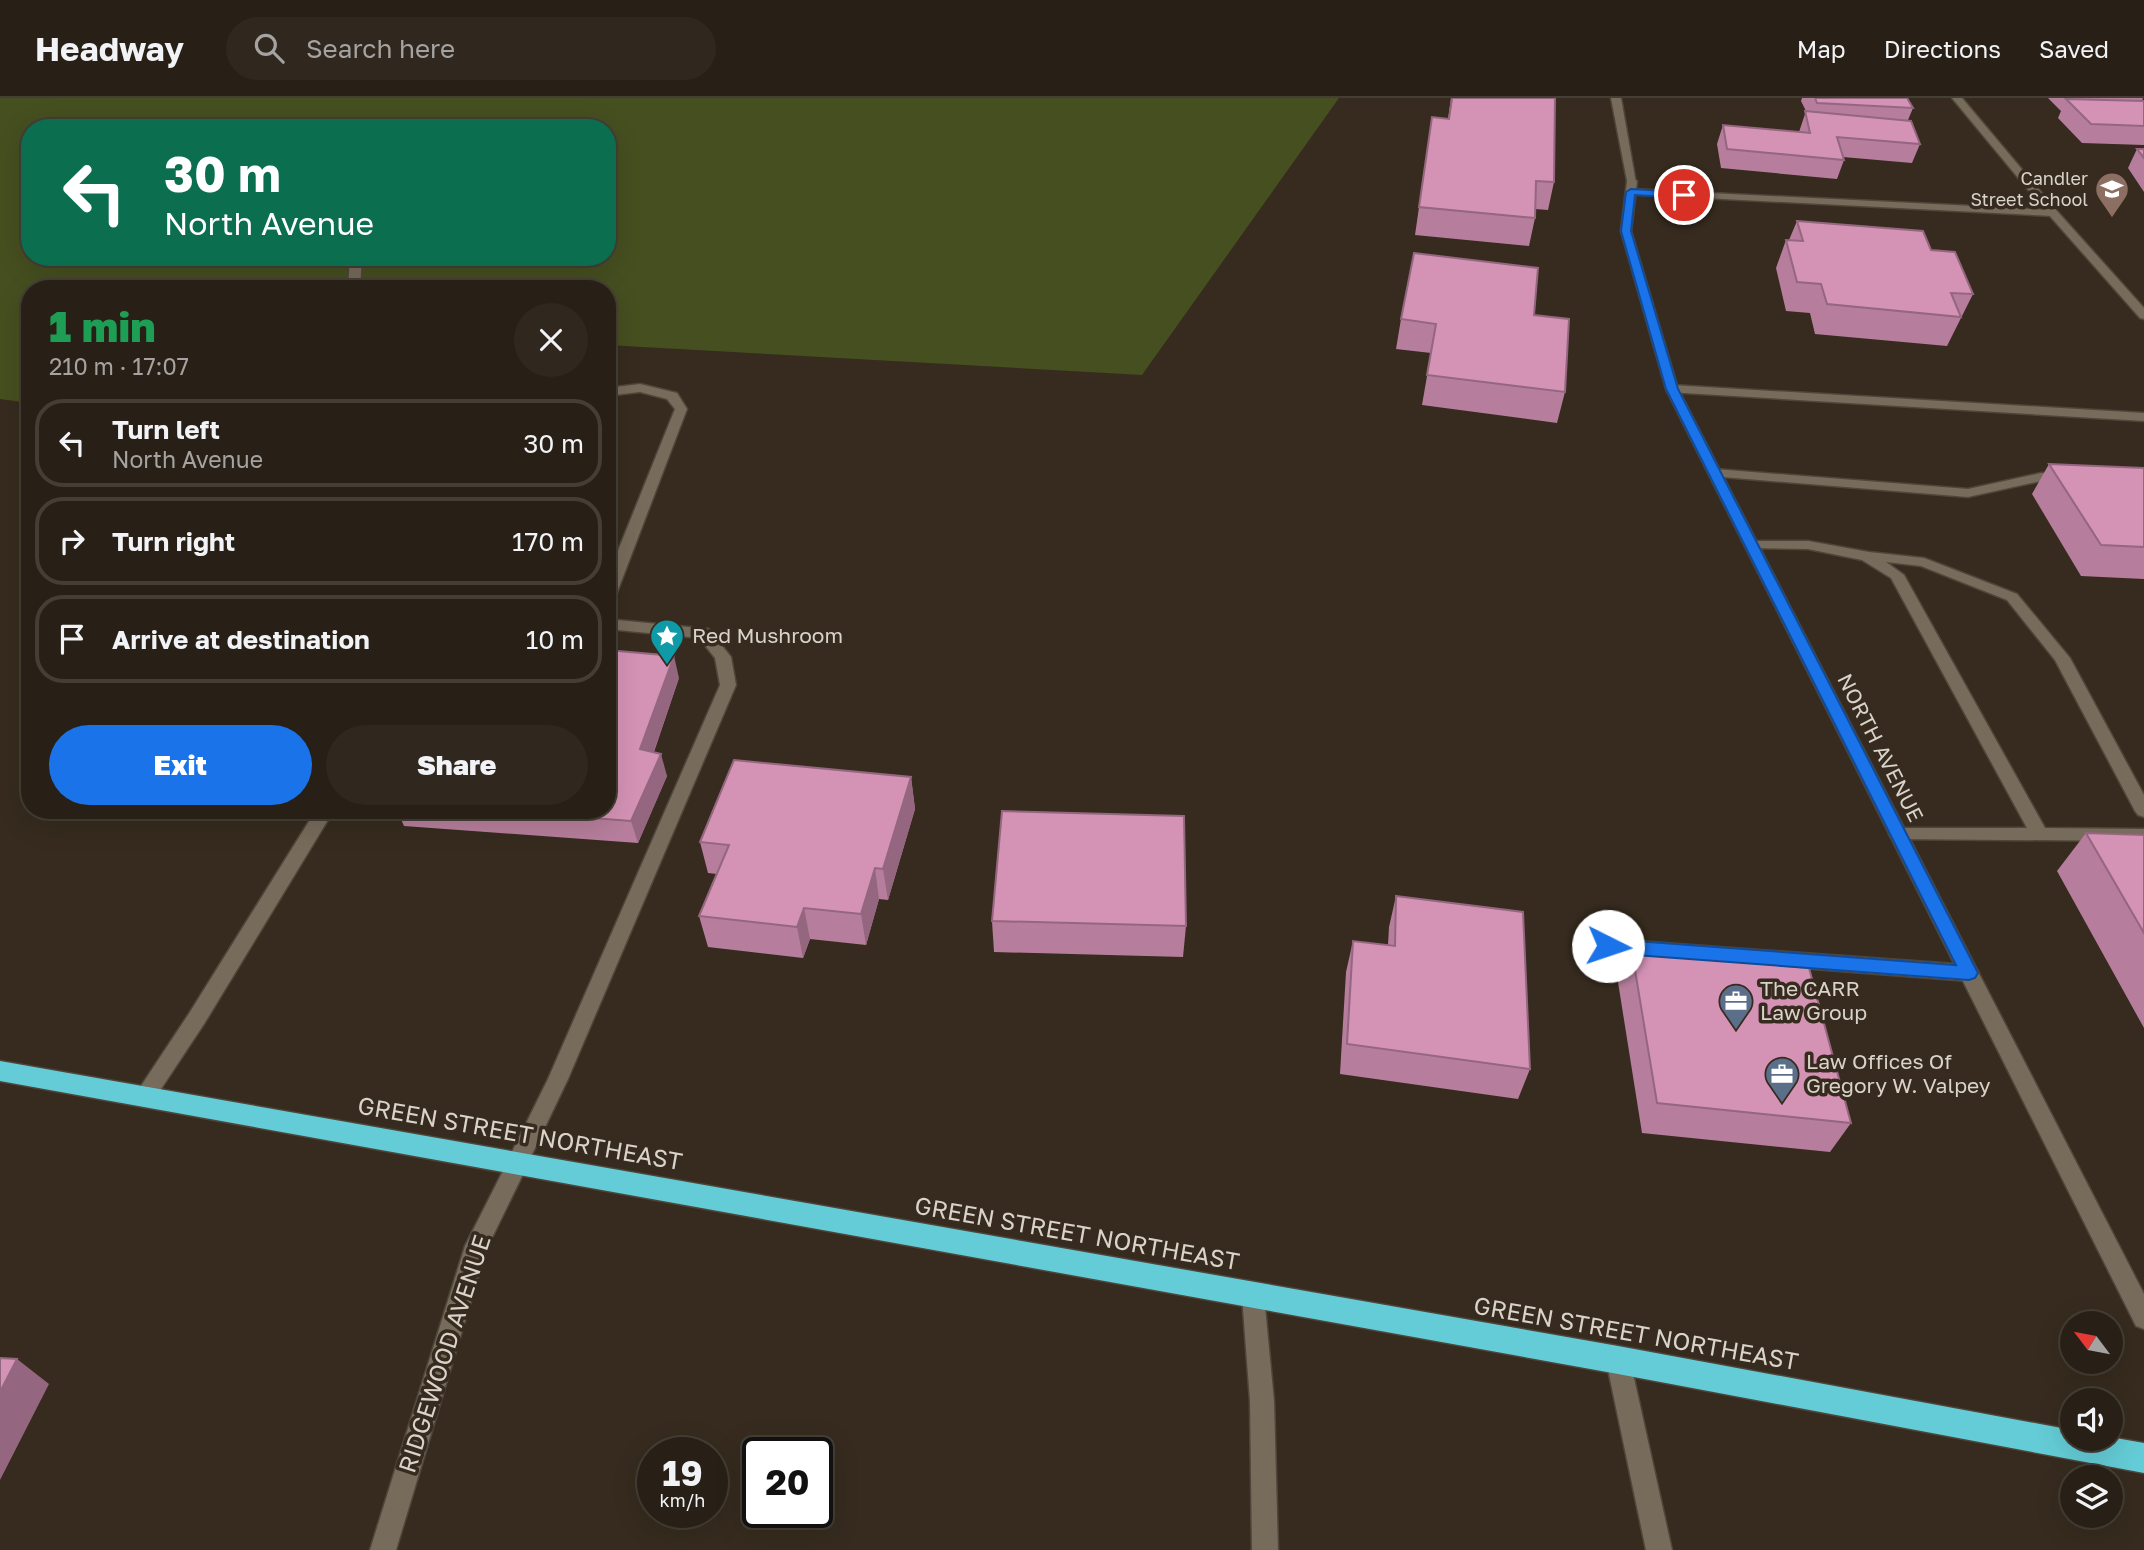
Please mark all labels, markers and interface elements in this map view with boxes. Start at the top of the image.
search box [226,17,716,80]
text: Headway [35,29,184,68]
icon: search [250,29,288,67]
text: Search here [306,33,455,64]
text: Map [1797,34,1846,63]
text: Directions [1884,34,2001,63]
text: Saved [2039,34,2109,63]
text: 30 m [164,144,281,203]
icon: left [49,147,140,238]
pin [1654,165,1714,225]
place label: Candler Street School [1970,167,2088,210]
school or university icon: Candler Street School [2093,170,2131,219]
icon: arrive [1665,176,1703,214]
text: North Avenue [164,204,374,242]
text: 1 min [49,301,156,351]
button: close [514,303,588,377]
text: 210 m · 17:07 [49,352,189,380]
text: Turn left [112,414,220,445]
icon: left [53,424,91,462]
text: 30 m [523,428,584,459]
text: North Avenue [112,445,263,473]
icon: right [53,522,91,560]
text: Turn right [112,526,235,557]
text: 170 m [512,526,584,557]
place icon: Red Mushroom [648,617,686,666]
icon: arrive [53,620,91,658]
place label: Red Mushroom [692,622,843,648]
text: Arrive at destination [112,624,370,655]
text: 10 m [526,624,584,655]
street label: NORTH AVENUE [1832,669,1929,826]
button: Exit [49,725,312,805]
button: Share [326,725,588,805]
position arrow [1571,909,1645,983]
place label: The CARR Law Group [1760,975,1867,1025]
office icon: The CARR Law Group [1717,982,1755,1031]
place label: Law Offices Of Gregory W. Valpey [1806,1048,1991,1098]
office icon: Law Offices Of Gregory W. Valpey [1763,1055,1801,1104]
street label: GREEN STREET NORTHEAST [356,1090,685,1175]
street label: GREEN STREET NORTHEAST [913,1190,1242,1275]
street label: RIDGEWOOD AVENUE [391,1231,496,1476]
street label: GREEN STREET NORTHEAST [1472,1290,1801,1375]
north arrow [2060,1311,2123,1374]
map controls [2060,1311,2123,1528]
button: sound [2060,1388,2123,1451]
speed limit sign: 20 [742,1437,833,1528]
text: 19 [662,1452,703,1494]
button: layers [2060,1465,2123,1528]
text: km/h [660,1489,705,1511]

